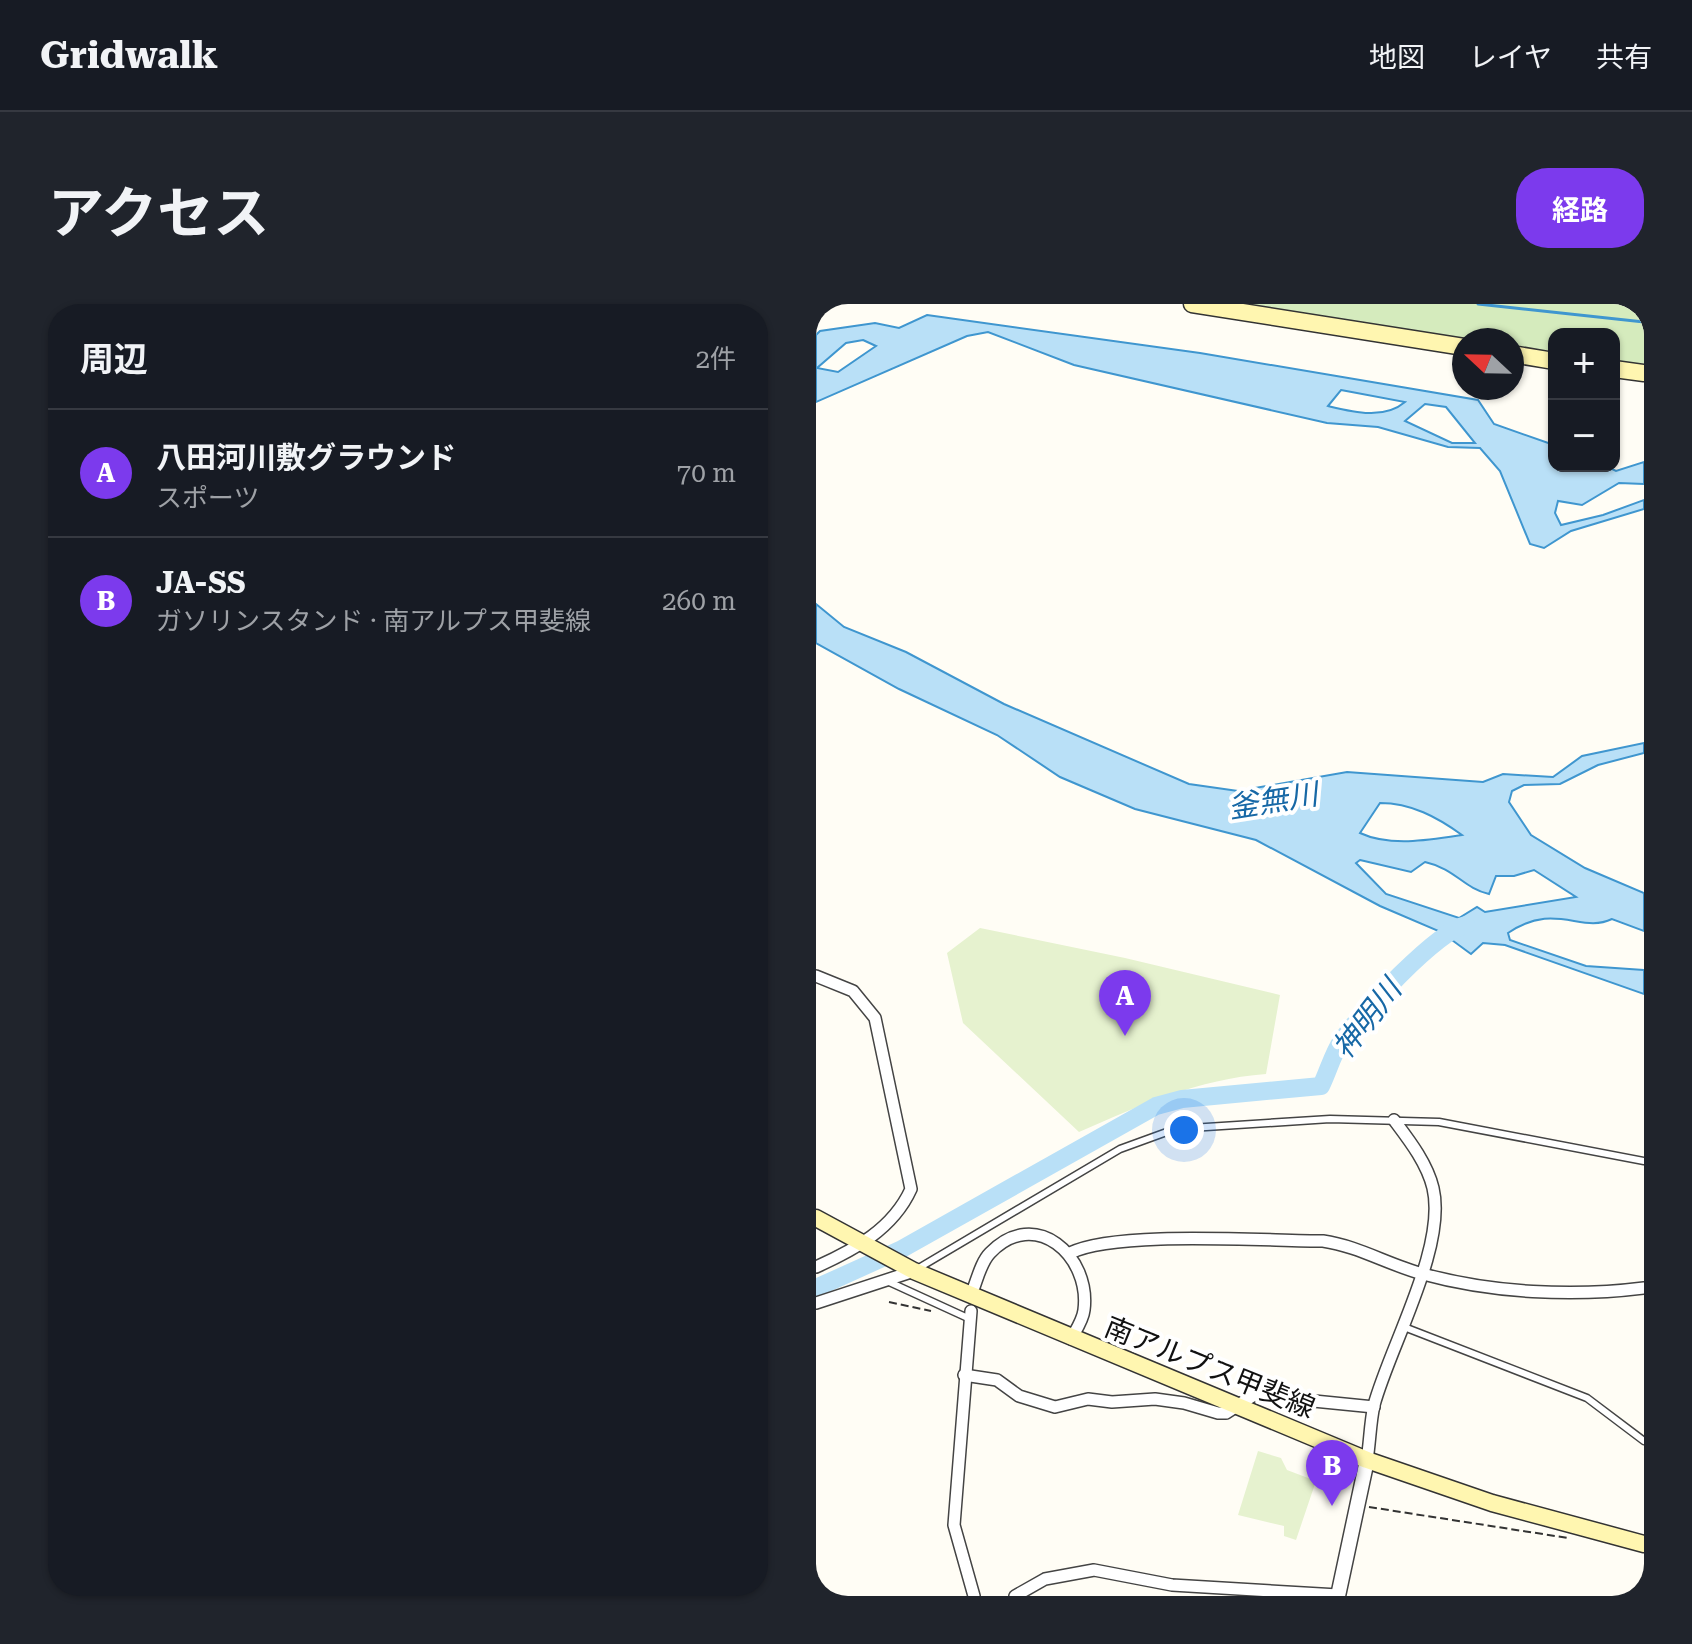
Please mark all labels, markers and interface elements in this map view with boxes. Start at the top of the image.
text: Gridwalk [40,33,218,77]
text: 地図 [1369,41,1425,74]
text: レイヤ [1469,41,1552,74]
text: 共有 [1596,41,1652,74]
button: 経路 [1516,168,1644,248]
text: アクセス [48,181,269,247]
north arrow [1452,328,1524,400]
map controls [1548,328,1620,472]
button: + [1548,328,1620,400]
text: 周辺 [80,339,148,379]
text: 2件 [695,344,736,374]
button: − [1548,400,1620,472]
text: 八田河川敷グラウンド [156,440,456,475]
text: A [97,458,115,488]
text: 70 m [677,458,736,488]
text: スポーツ [156,483,259,513]
text: JA-SS [156,565,246,600]
text: B [97,586,115,616]
text: 260 m [662,586,736,616]
text: ガソリンスタンド · 南アルプス甲斐線 [156,606,591,636]
water label: 釜無川 [1226,776,1323,825]
pin: A [1099,970,1151,1036]
water label: 神明川 [1325,970,1410,1065]
your location [1164,1110,1204,1150]
street label: 南アルプス甲斐線 [1100,1310,1320,1425]
pin: B [1306,1440,1358,1506]

